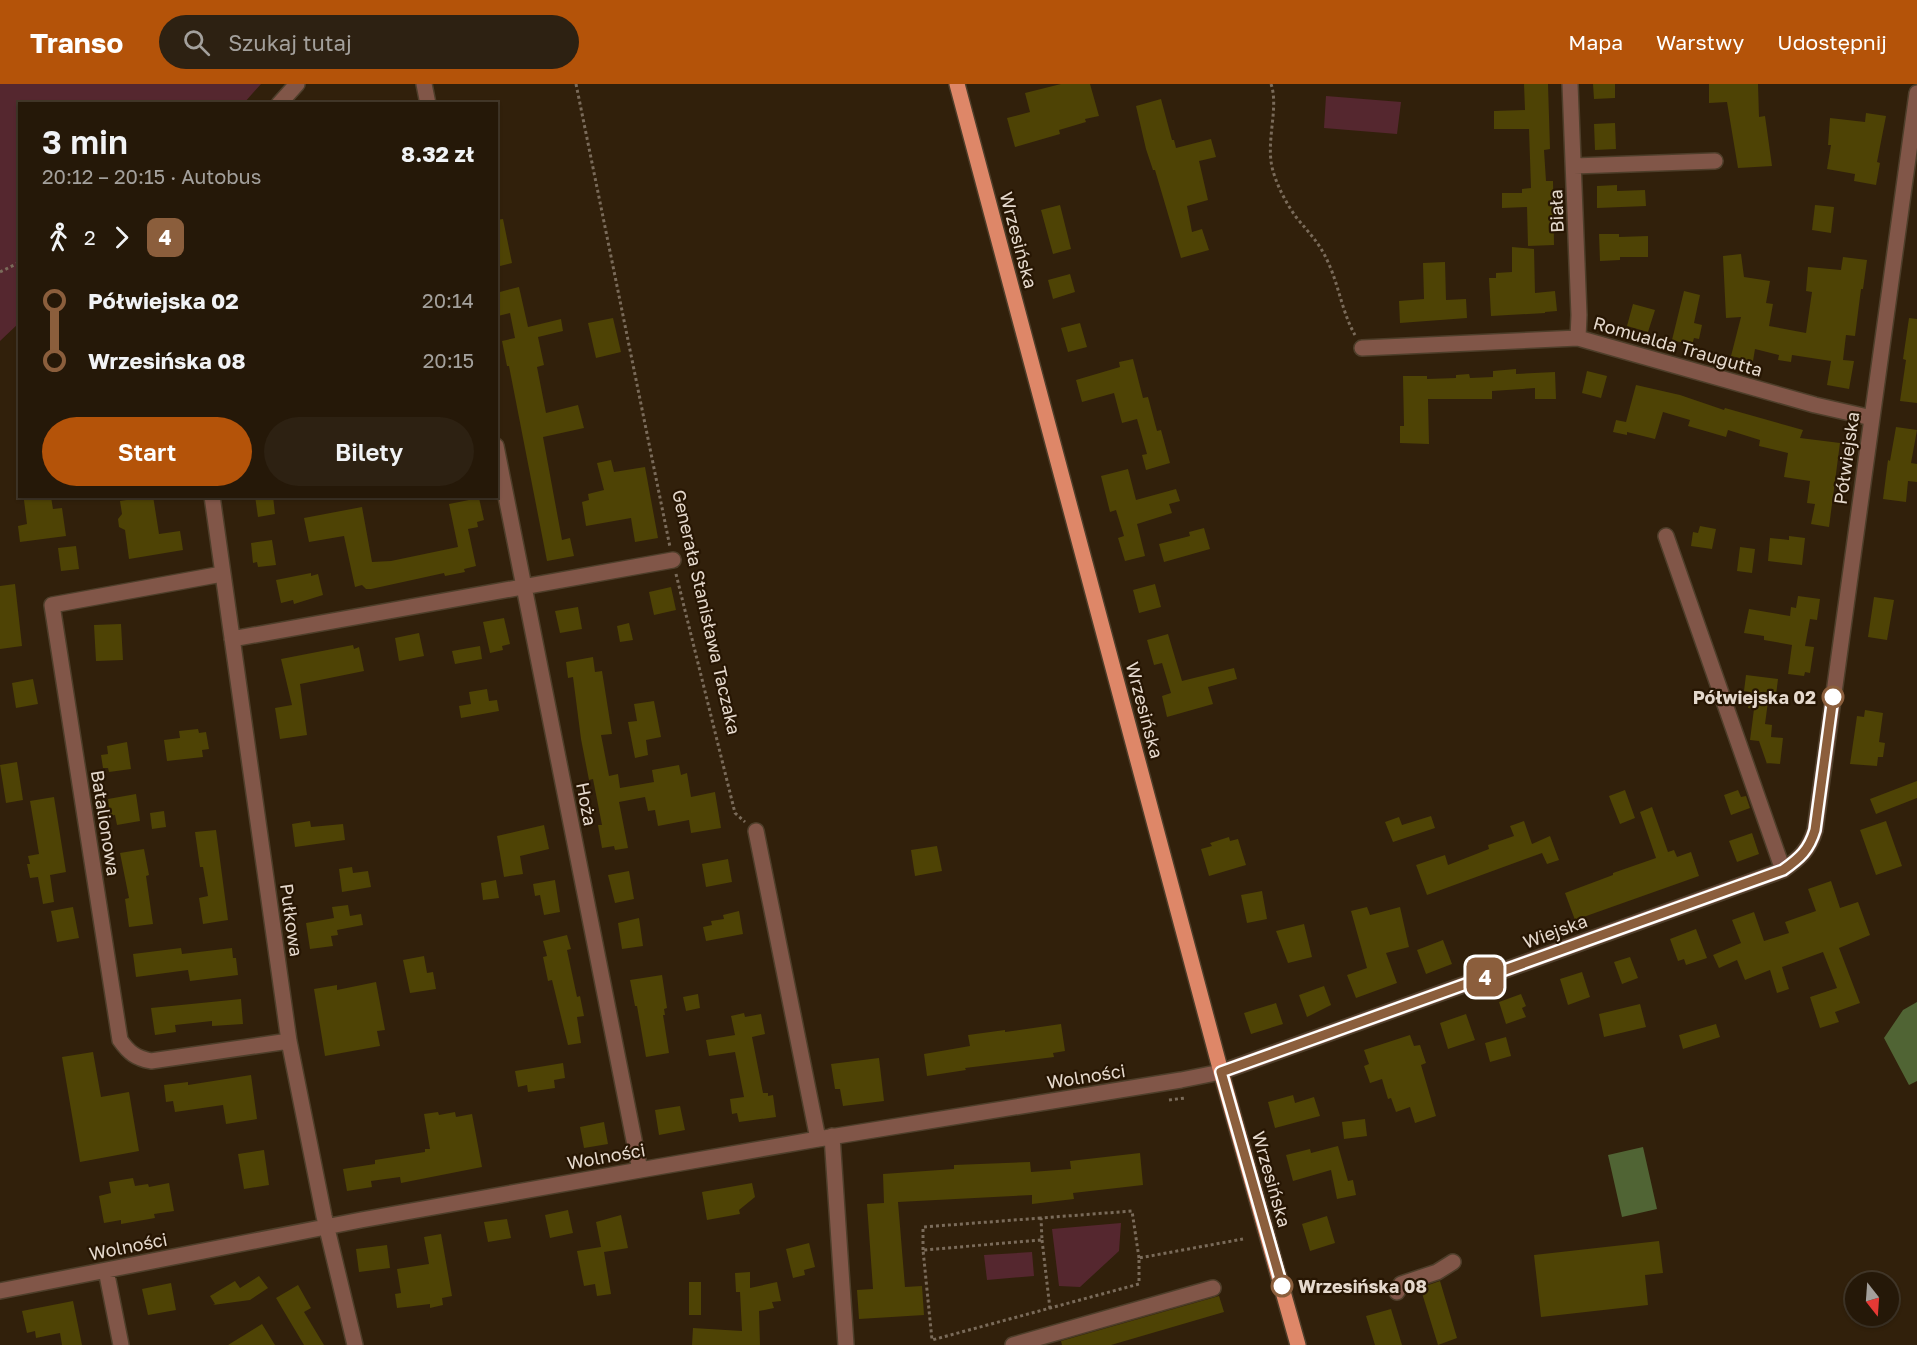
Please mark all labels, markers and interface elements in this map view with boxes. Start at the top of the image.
search box [159,15,579,69]
text: Transo [30,26,123,59]
icon: search [180,26,213,59]
text: Szukaj tutaj [228,29,352,56]
text: Mapa [1568,29,1623,55]
text: Warstwy [1656,29,1744,55]
text: Udostępnij [1777,29,1887,55]
text: 3 min [42,122,128,161]
text: 8.32 zł [401,140,474,167]
text: 20:12 – 20:15 · Autobus [42,164,261,188]
street label: Wrzesińska [996,189,1042,291]
street label: Biała [1544,189,1568,233]
icon: walk [42,221,75,254]
icon: forward [105,221,138,254]
text: 4 [159,224,172,250]
text: 2 [84,225,96,249]
text: Półwiejska 02 [88,287,239,314]
text: 20:14 [422,288,474,312]
street label: Romualda Traugutta [1591,311,1765,381]
text: Wrzesińska 08 [88,347,246,374]
text: 20:15 [423,348,474,372]
street label: Półwiejska [1829,410,1863,506]
button: Start [42,417,252,486]
button: Bilety [264,417,474,486]
street label: Generała Stanisława Taczaka [668,488,746,736]
street label: Wrzesińska [1122,659,1168,761]
place label: Półwiejska 02 [1693,686,1816,708]
marker: Półwiejska 02 [1822,686,1844,708]
street label: Batalionowa [87,768,125,878]
street label: Hoża [572,780,602,828]
street label: Pułkowa [276,882,308,958]
street label: Wiejska [1520,909,1590,953]
line badge: 4 [1466,958,1504,996]
text: 4 [1478,964,1492,990]
street label: Wolności [1045,1059,1127,1093]
street label: Wrzesińska [1248,1128,1296,1230]
street label: Wolności [565,1138,647,1174]
street label: Wolności [87,1228,169,1264]
north arrow [1845,1272,1899,1326]
map controls [1845,1272,1899,1326]
marker: Wrzesińska 08 [1271,1275,1293,1297]
place label: Wrzesińska 08 [1298,1275,1427,1297]

